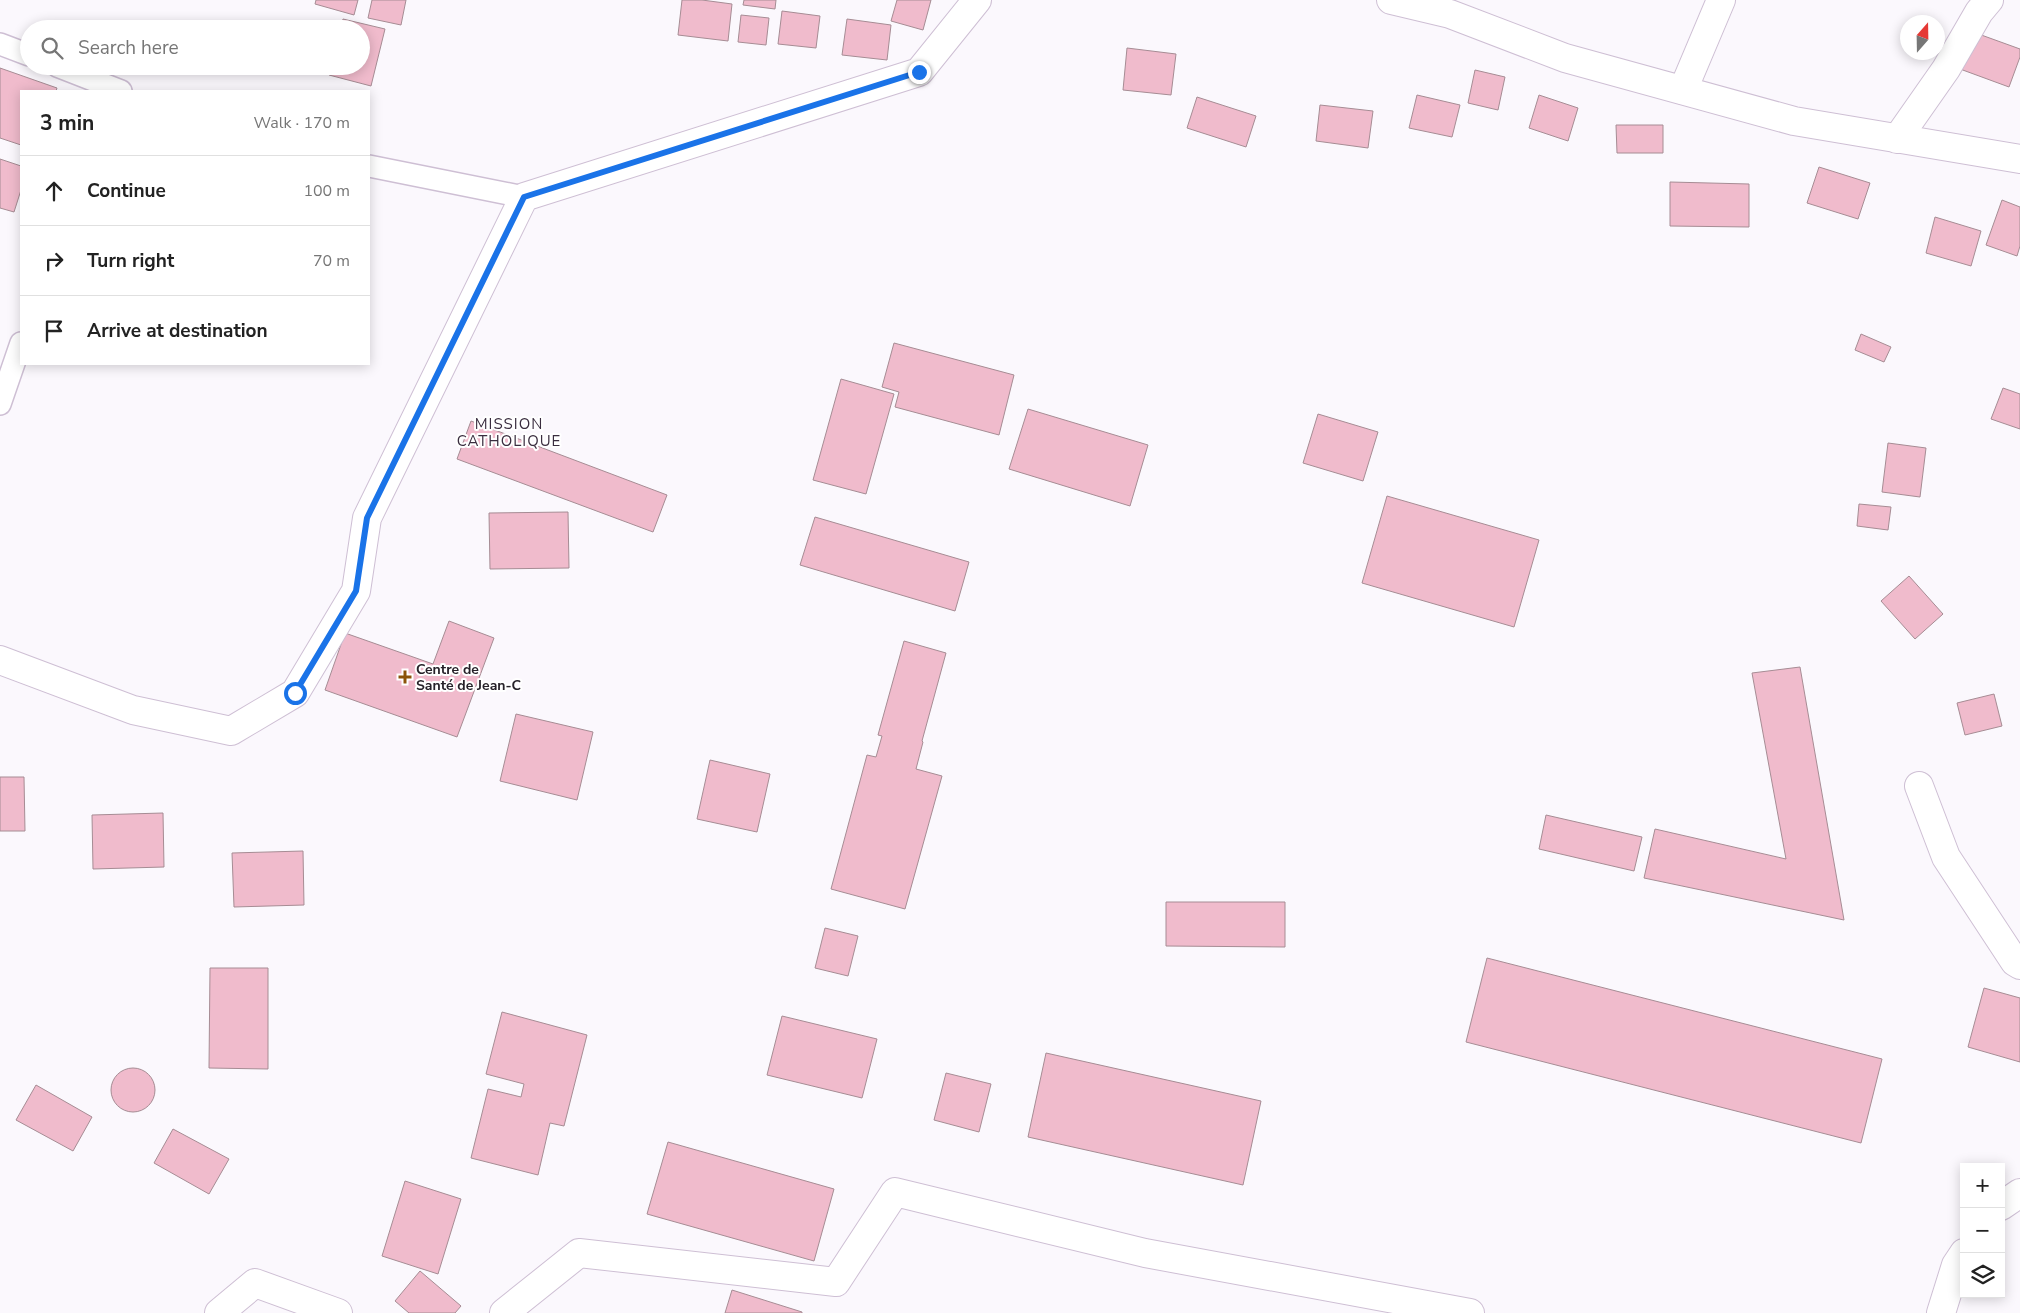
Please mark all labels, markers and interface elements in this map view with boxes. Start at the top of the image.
north arrow [1900,15,1945,60]
search box [20,20,370,75]
icon: search [38,34,66,62]
text: Search here [78,35,179,61]
route end [908,61,931,84]
text: 3 min [40,109,94,137]
text: Walk · 170 m [254,112,350,134]
icon: ahead [40,177,68,205]
text: Continue [87,178,166,204]
text: 100 m [303,180,350,202]
icon: right [40,247,68,275]
text: Turn right [87,248,174,274]
text: 70 m [313,250,350,272]
icon: arrive [40,317,68,345]
text: Arrive at destination [87,318,268,344]
district label: MISSION CATHOLIQUE [457,414,561,451]
place label: Centre de Santé de Jean-C [416,660,522,695]
marker: Centre de Santé de Jean-C [398,670,412,684]
route start [284,682,307,705]
map controls [1960,1163,2005,1298]
button: + [1960,1163,2005,1208]
button: − [1960,1208,2005,1253]
button: layers [1960,1253,2005,1298]

